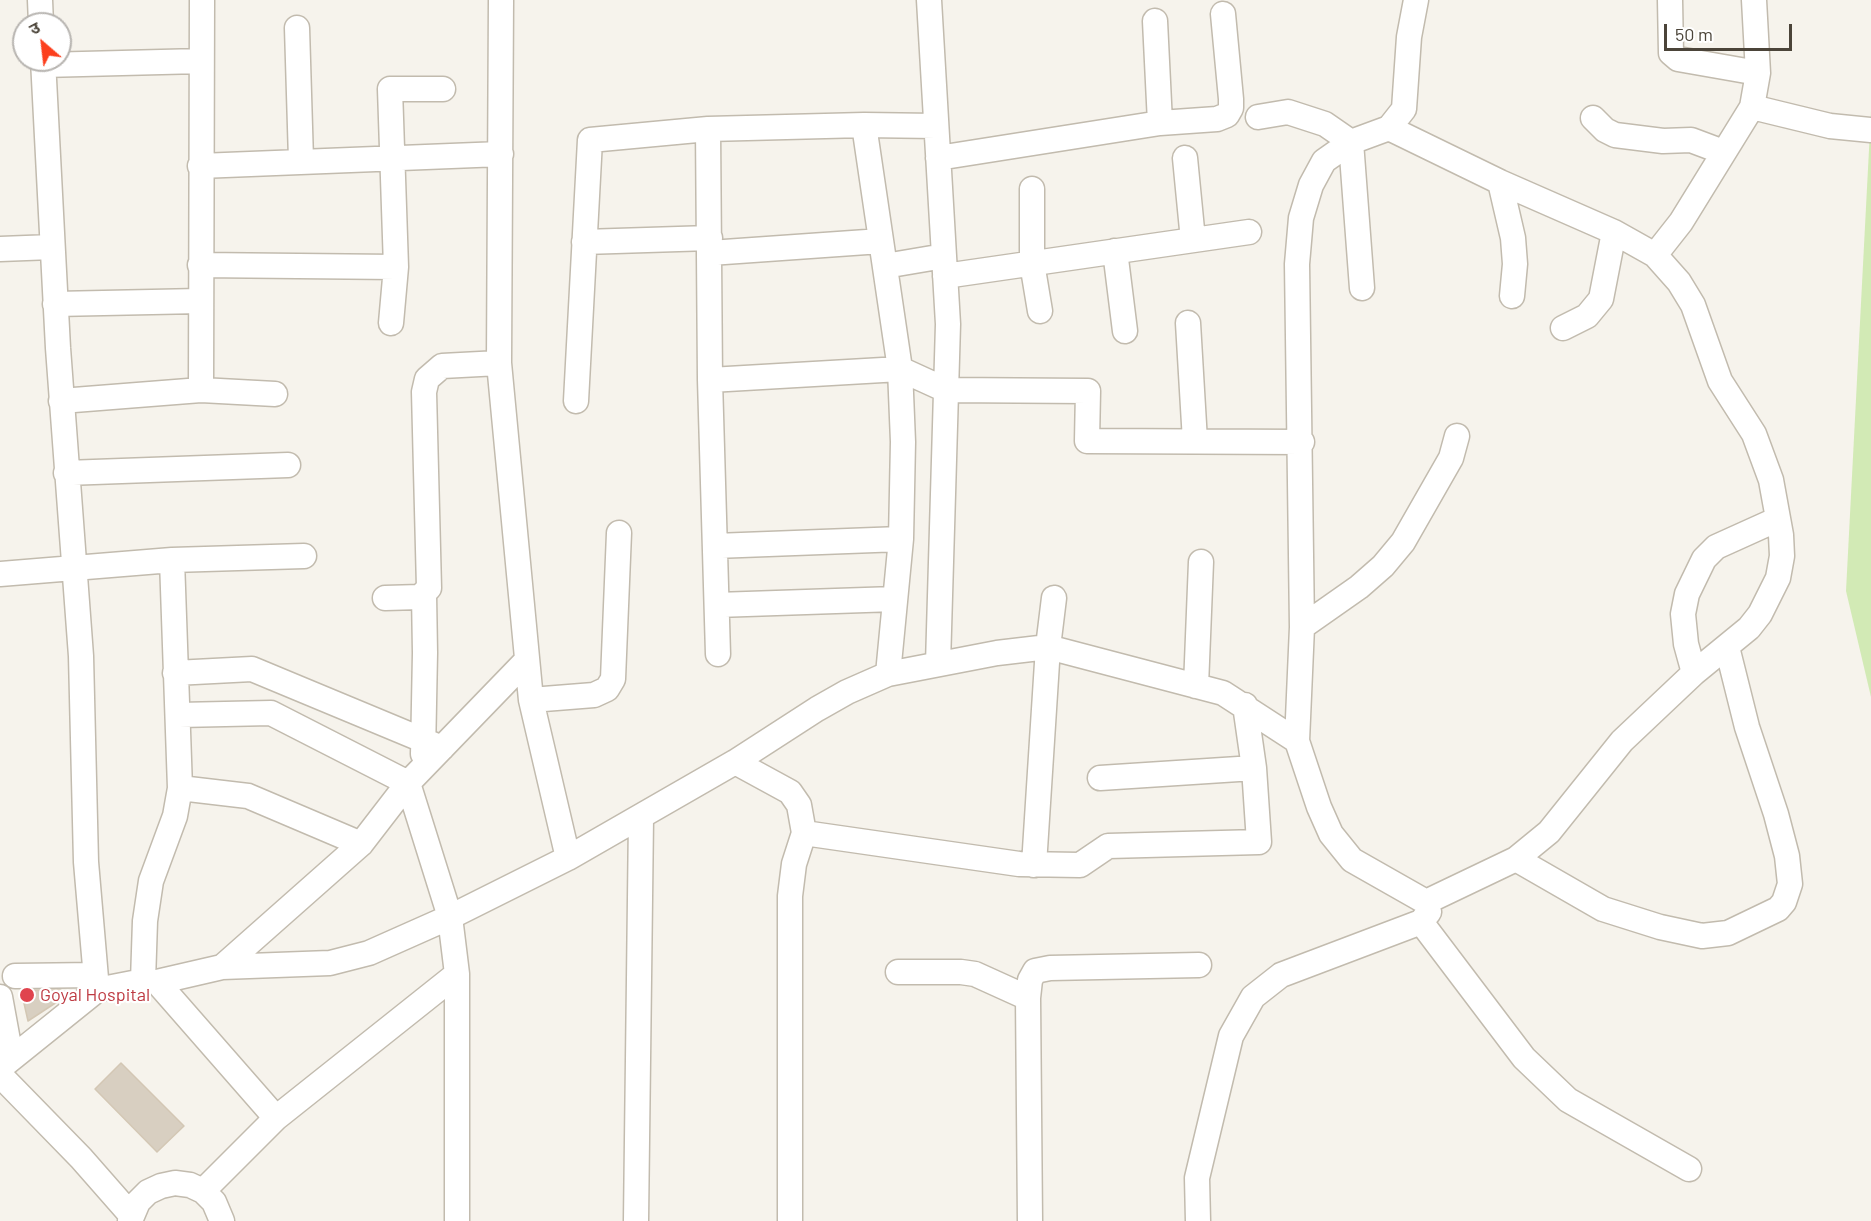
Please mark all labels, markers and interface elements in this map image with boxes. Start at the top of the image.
north arrow [12,12,72,72]
scale bar [1667,12,1794,50]
text: उ [26,17,43,38]
text: 50 m [1675,23,1713,45]
place label: Goyal Hospital [40,984,150,1006]
marker: Goyal Hospital [18,986,36,1004]

